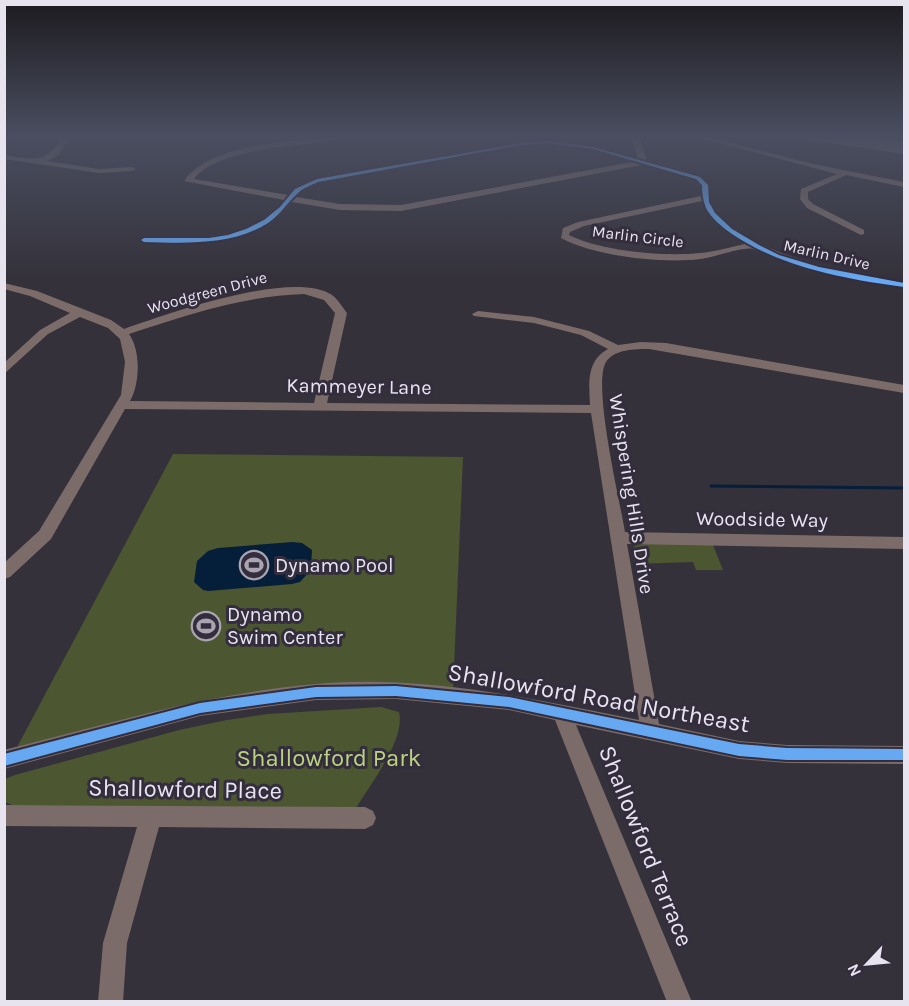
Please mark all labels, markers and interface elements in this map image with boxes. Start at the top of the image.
street label: Marlin Circle [591,221,685,252]
street label: Marlin Drive [782,235,872,274]
street label: Woodgreen Drive [145,267,269,318]
street label: Kammeyer Lane [286,374,432,399]
street label: Whispering Hills Drive [604,392,659,596]
street label: Woodside Way [696,507,828,532]
sports icon: Dynamo Pool [238,549,270,581]
place label: Dynamo Pool [275,554,394,577]
place label: Dynamo Swim Center [227,603,343,649]
sports icon: Dynamo Swim Center [190,610,222,642]
street label: Shallowford Road Northeast [446,658,752,738]
street label: Shallowford Terrace [593,742,699,950]
park label: Shallowford Park [237,744,421,772]
street label: Shallowford Place [88,773,282,805]
north arrow [837,934,897,994]
text: N [843,961,865,980]

